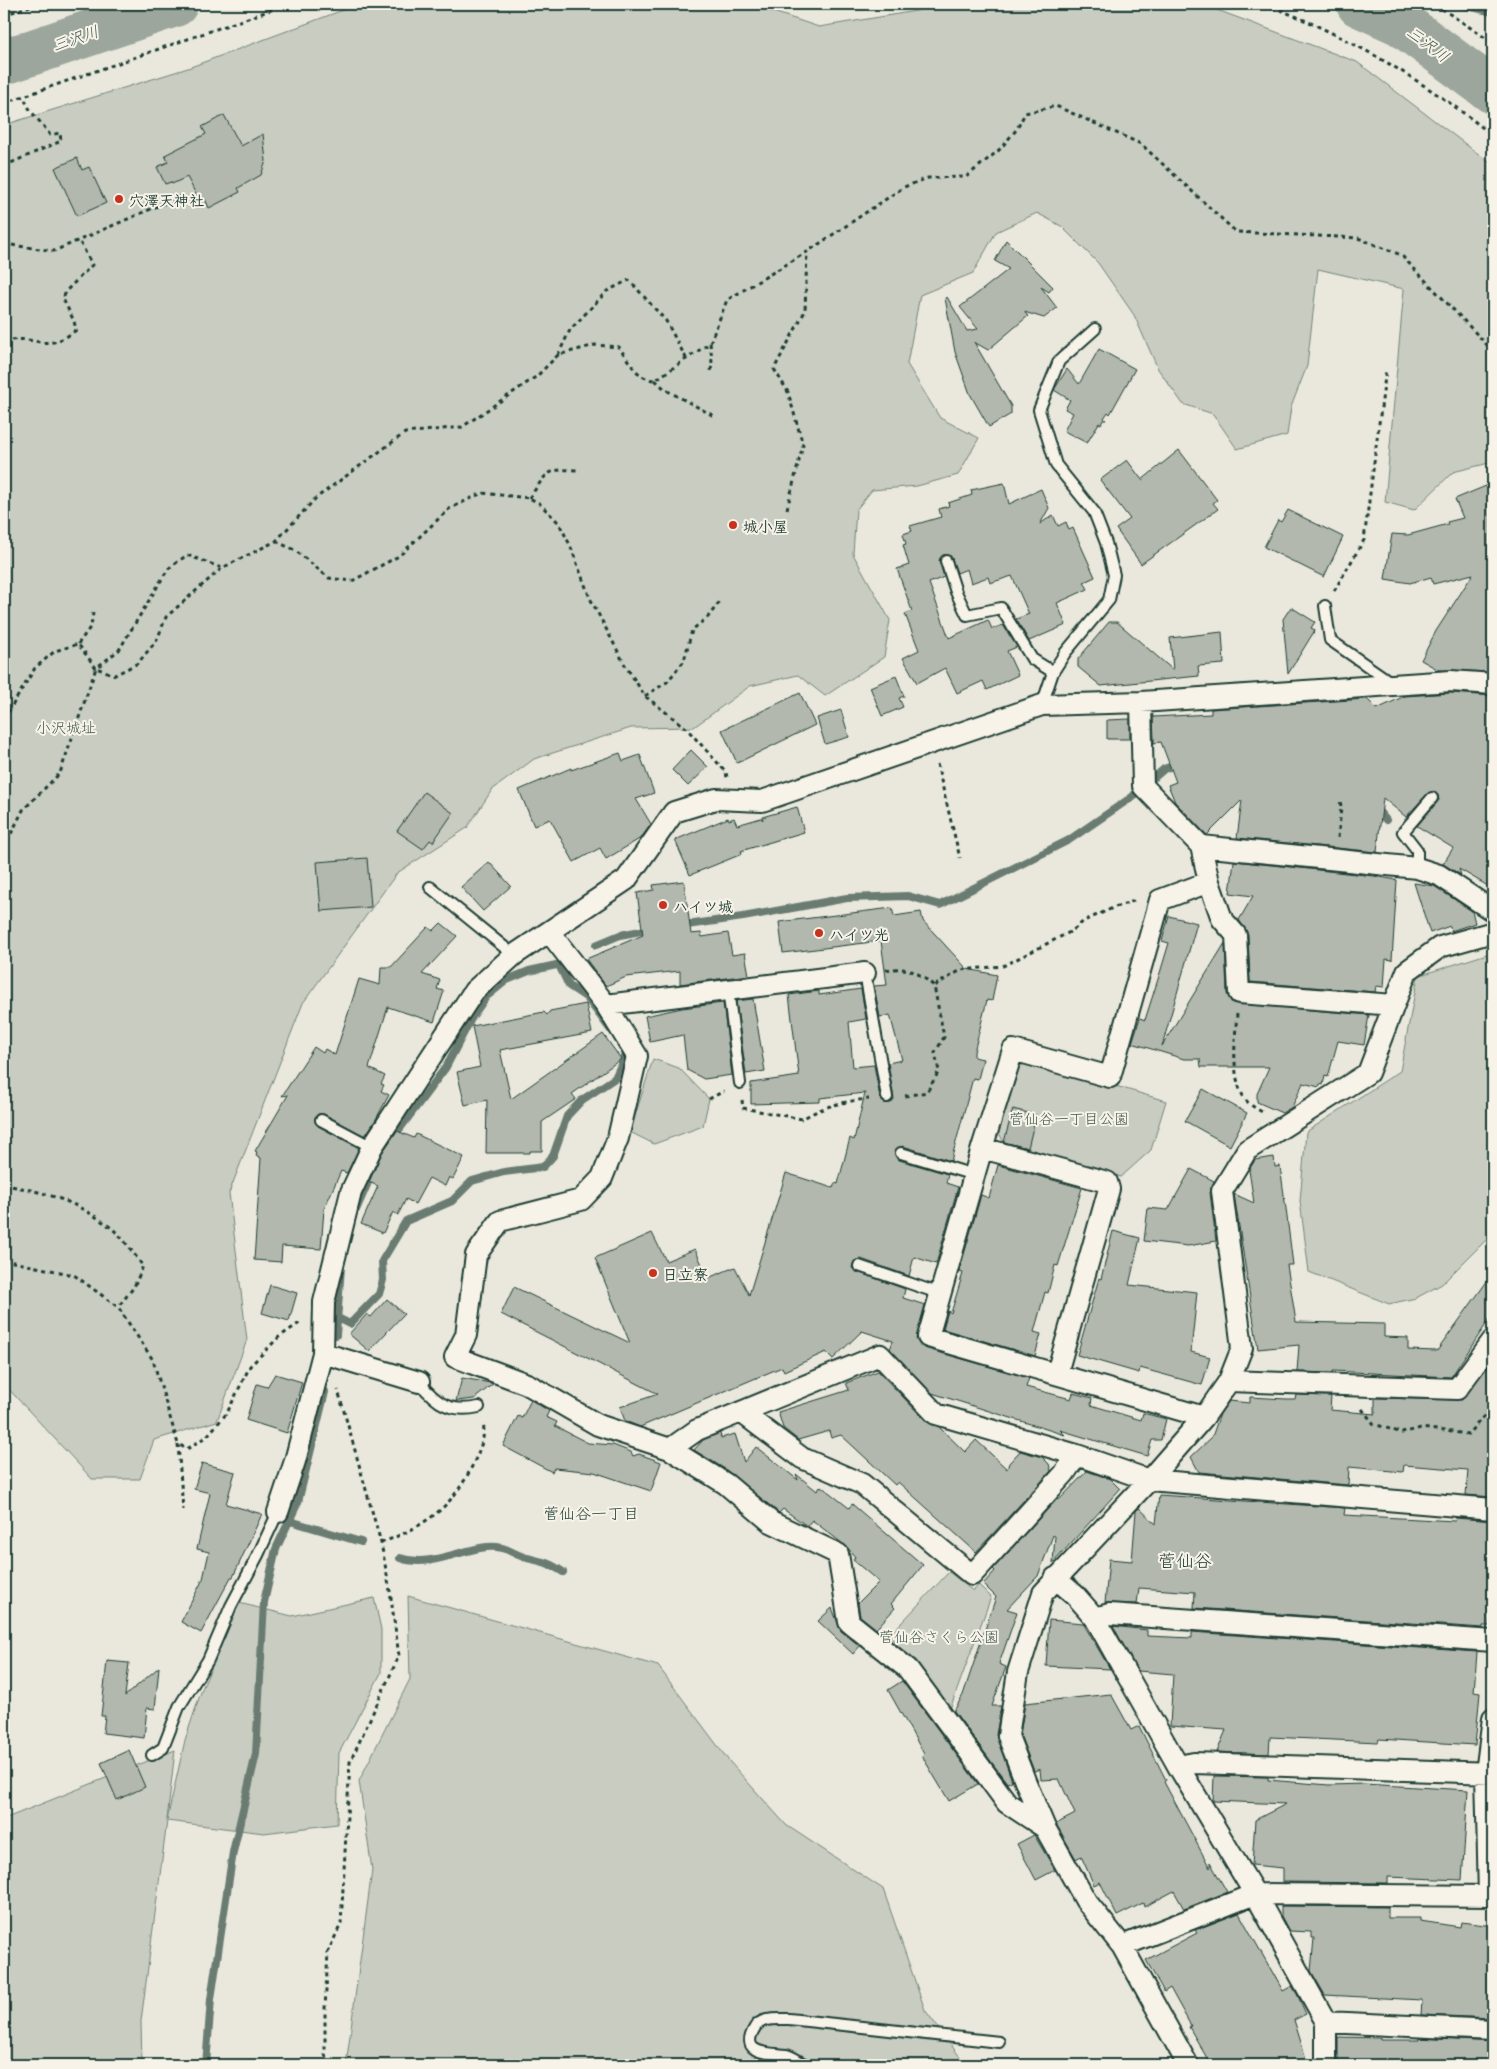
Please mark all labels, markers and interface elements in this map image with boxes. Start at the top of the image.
water label: 三沢川 [48,18,102,56]
water label: 三沢川 [1403,19,1455,67]
place label: 穴澤天神社 [129,188,204,211]
marker: 穴澤天神社 [113,193,125,205]
place label: 城小屋 [743,514,788,537]
marker: 城小屋 [727,519,739,531]
park label: 小沢城址 [36,715,96,738]
place label: ハイツ城 [673,894,733,917]
marker: ハイツ城 [657,899,669,911]
place label: ハイツ光 [829,922,889,945]
marker: ハイツ光 [813,927,825,939]
park label: 菅仙谷一丁目公園 [1009,1106,1129,1129]
place label: 日立寮 [663,1262,708,1285]
marker: 日立寮 [647,1267,659,1279]
district label: 菅仙谷一丁目 [543,1500,639,1524]
district label: 菅仙谷 [1158,1546,1212,1573]
park label: 菅仙谷さくら公園 [879,1624,999,1647]

